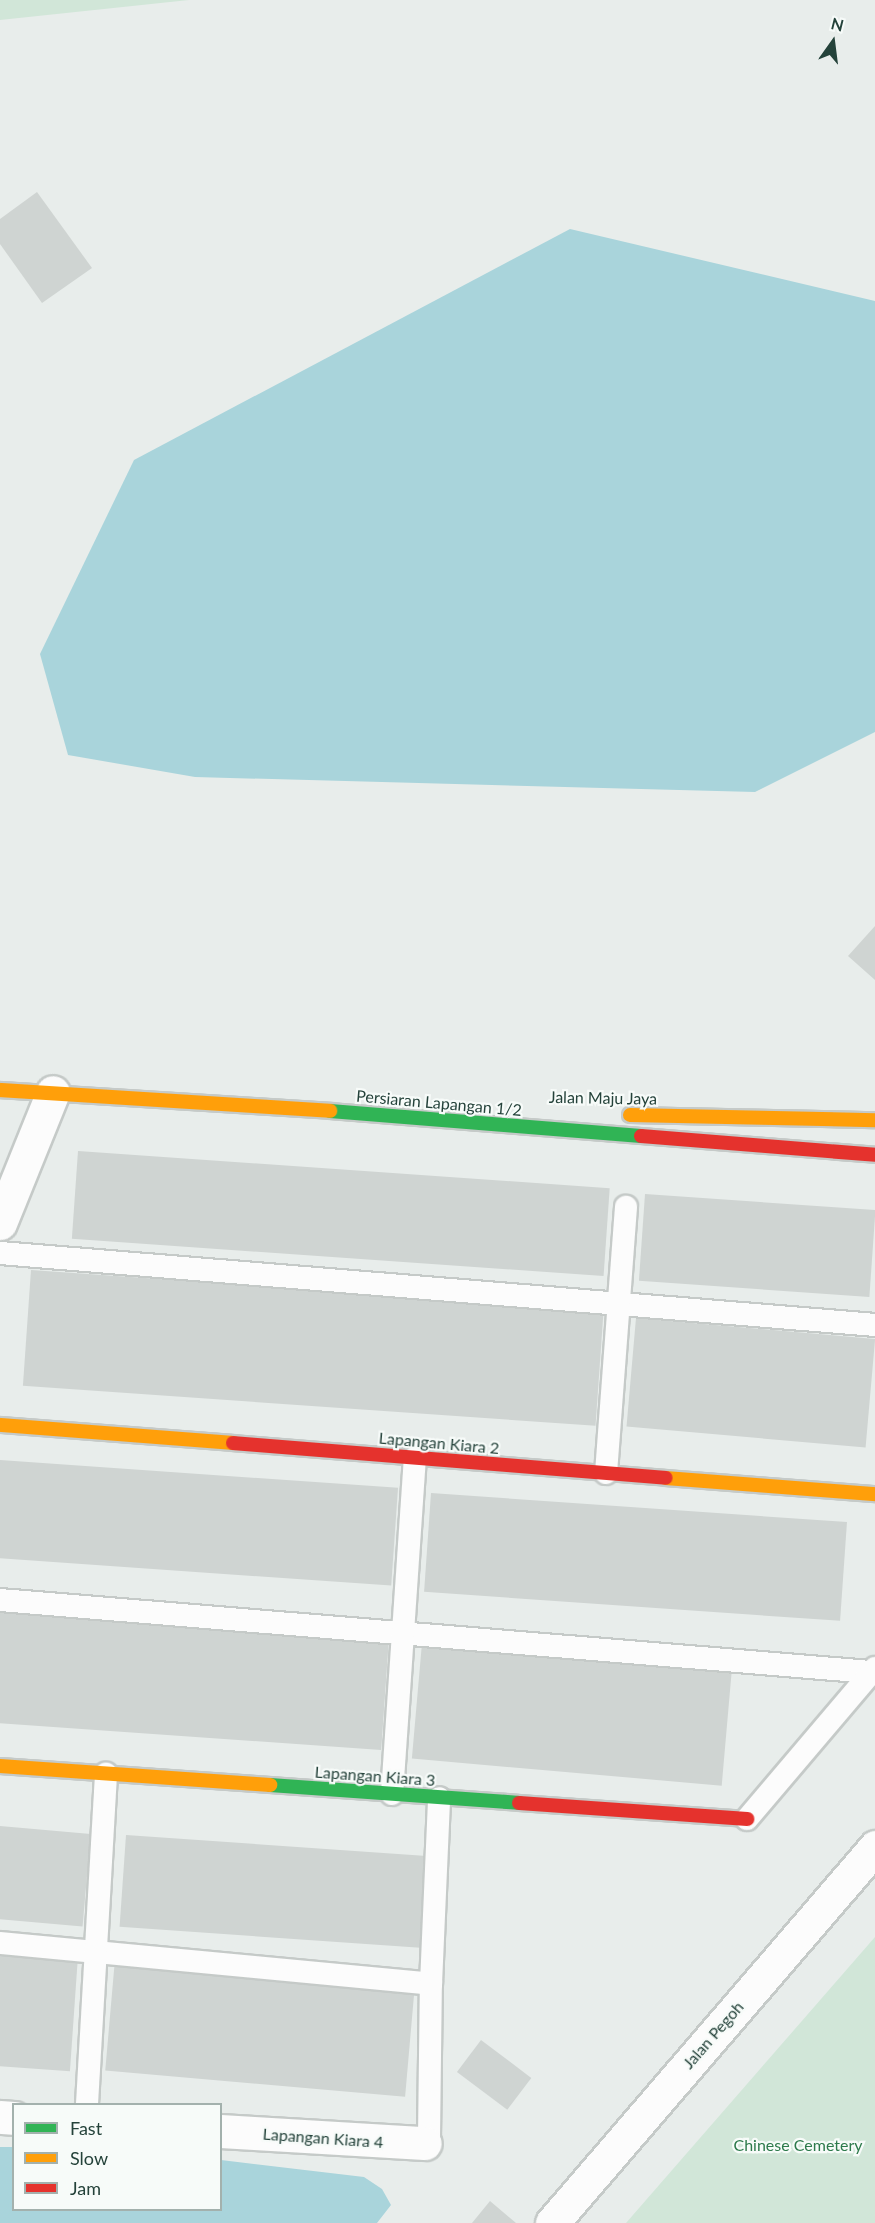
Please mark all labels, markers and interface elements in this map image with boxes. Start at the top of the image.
north arrow [803,12,863,72]
text: N [829,13,846,35]
street label: Persiaran Lapangan 1/2 [356,1086,522,1120]
street label: Jalan Maju Jaya [548,1087,658,1109]
street label: Lapangan Kiara 2 [378,1428,500,1458]
street label: Lapangan Kiara 3 [314,1762,436,1790]
street label: Jalan Pegoh [679,1997,747,2073]
legend [12,2103,222,2211]
text: Fast [70,2117,102,2139]
street label: Lapangan Kiara 4 [262,2124,384,2152]
park label: Chinese Cemetery [733,2135,863,2155]
text: Slow [70,2147,108,2169]
text: Jam [70,2177,101,2199]

